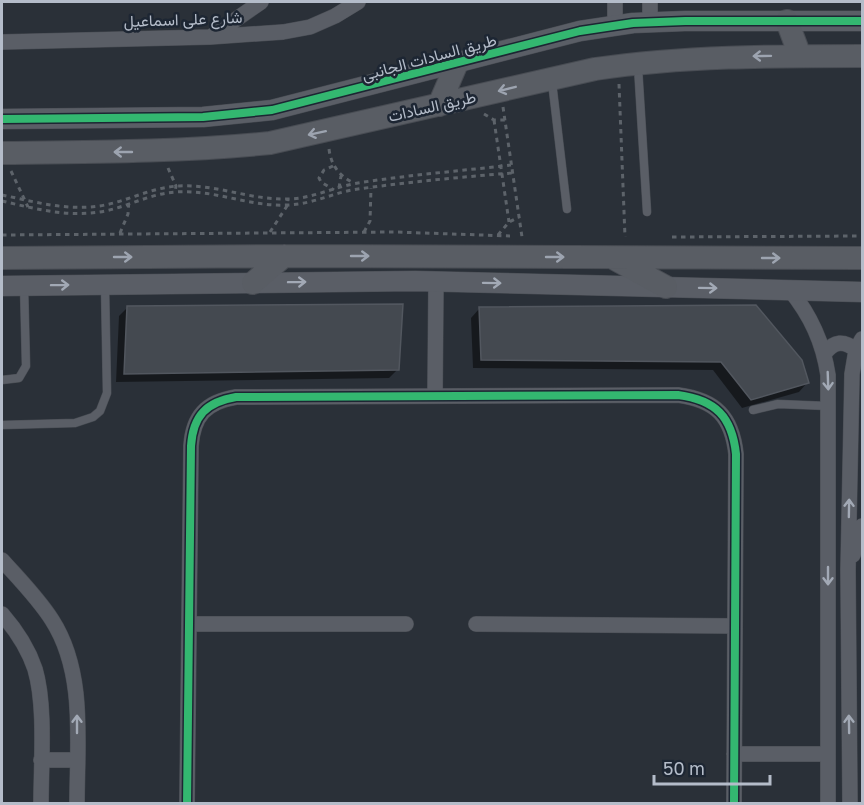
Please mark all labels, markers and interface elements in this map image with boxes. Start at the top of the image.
street label: شارع على اسماعيل [123,7,243,33]
street label: طريق السادات الجانبى [359,29,499,86]
one-way arrow [753,51,773,62]
one-way arrow [498,83,517,95]
street label: طريق السادات [386,86,478,127]
one-way arrow [308,127,327,139]
one-way arrow [114,146,134,158]
one-way arrow [349,250,369,262]
one-way arrow [112,251,132,263]
one-way arrow [544,251,564,263]
one-way arrow [760,252,780,264]
one-way arrow [286,276,306,288]
one-way arrow [481,277,501,288]
one-way arrow [49,279,69,291]
one-way arrow [697,282,717,294]
one-way arrow [822,371,833,391]
one-way arrow [843,499,855,519]
one-way arrow [822,566,834,586]
one-way arrow [71,715,83,735]
one-way arrow [843,715,855,735]
scale bar [654,748,770,786]
text: 50 m [663,757,705,779]

